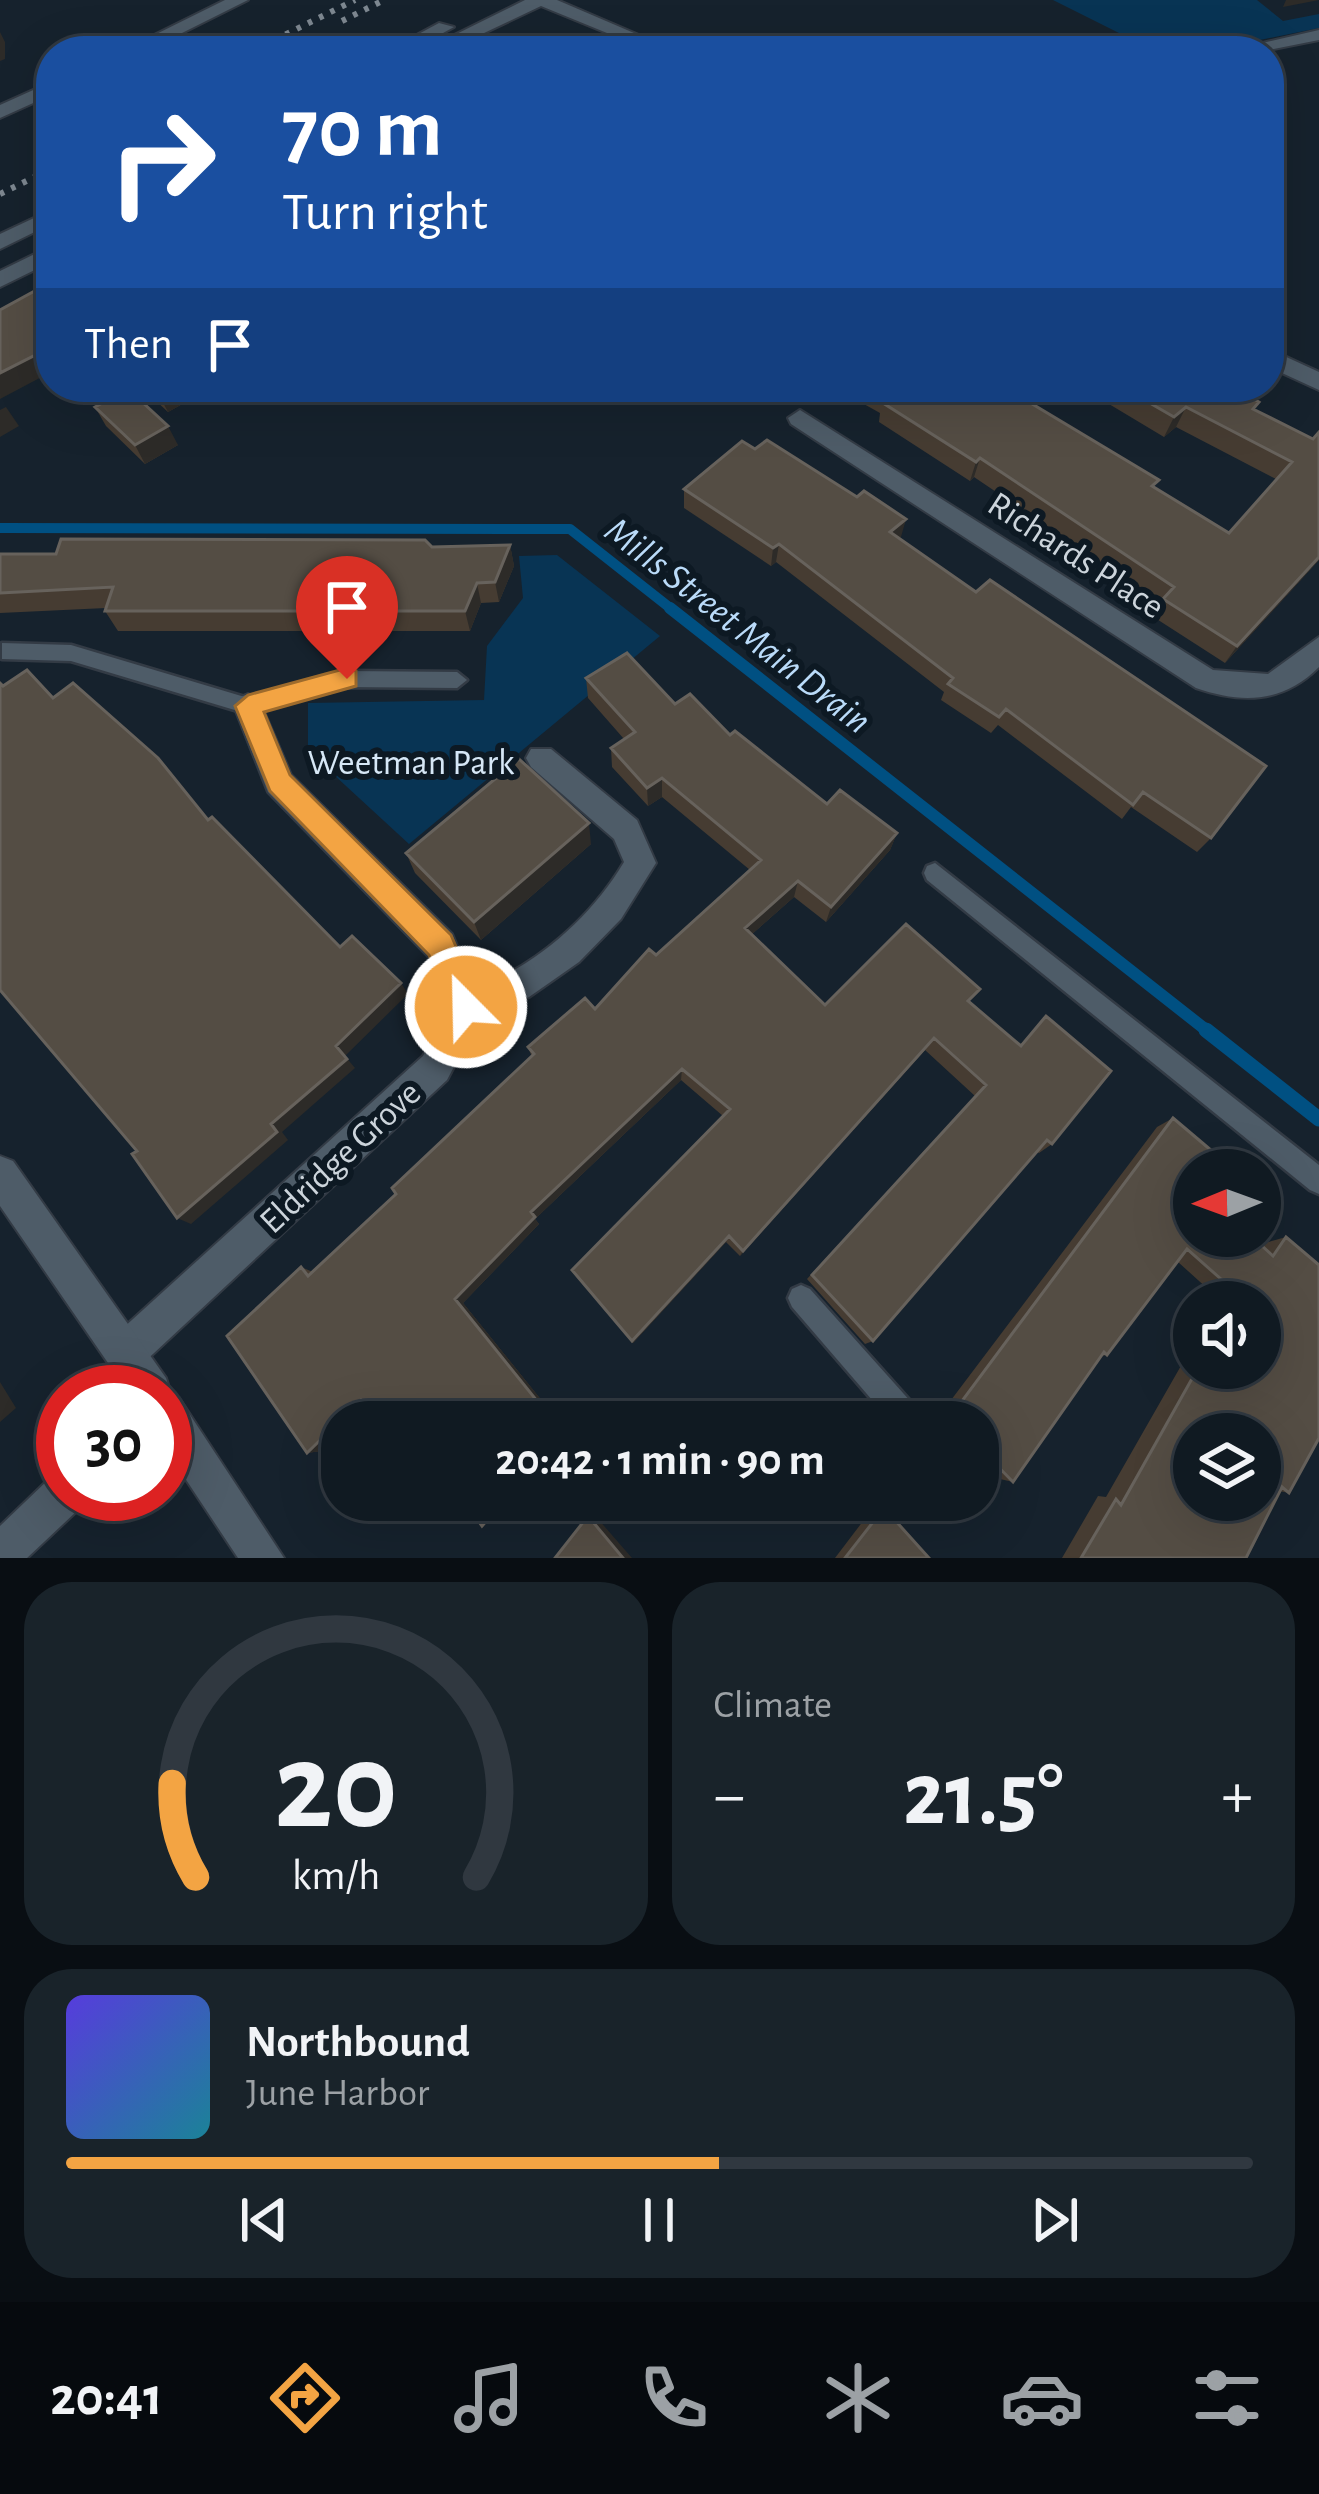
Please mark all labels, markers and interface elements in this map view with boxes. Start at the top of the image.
icon: right [84,84,240,240]
text: 70 m [282,88,443,172]
text: Turn right [282,186,488,240]
icon: arrive [197,312,263,378]
text: Then [84,322,173,367]
street label: Richards Place [982,486,1170,626]
water label: Mills Street Main Drain [597,510,878,741]
pin [296,556,398,679]
icon: arrive [314,574,380,640]
park label: Weetman Park [308,745,515,781]
position arrow [403,944,529,1070]
street label: Eldridge Grove [253,1074,428,1240]
north arrow [1173,1149,1281,1257]
map controls [1173,1149,1281,1521]
button: sound [1173,1281,1281,1389]
speed limit sign: 30 [36,1365,192,1521]
button: layers [1173,1413,1281,1521]
text: 20:42 · 1 min · 90 m [495,1438,825,1483]
text: Climate [714,1686,832,1725]
text: 20 [274,1726,398,1851]
text: 21.5° [903,1751,1064,1841]
text: − [714,1763,745,1829]
text: + [1221,1763,1253,1829]
text: km/h [292,1854,380,1897]
text: Northbound [246,2020,470,2065]
text: June Harbor [246,2074,429,2113]
icon: previous [231,2187,297,2253]
icon: pause [626,2187,692,2253]
icon: next [1022,2187,1088,2253]
icon: directions [263,2356,347,2440]
icon: music [447,2356,531,2440]
icon: phone [632,2356,716,2440]
icon: climate [816,2356,900,2440]
icon: car [1000,2356,1084,2440]
icon: filters [1185,2356,1269,2440]
text: 20:41 [50,2371,163,2425]

